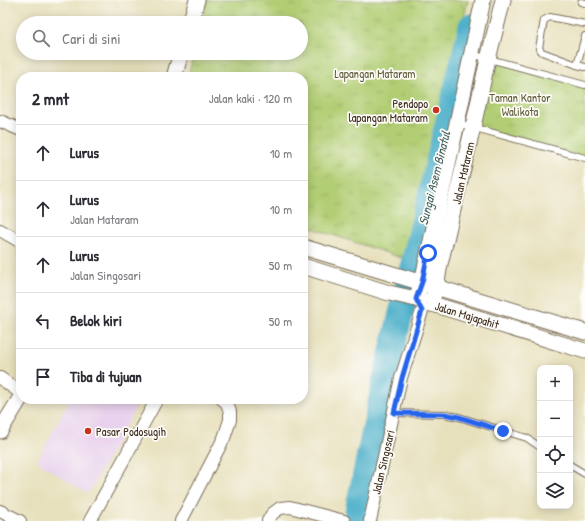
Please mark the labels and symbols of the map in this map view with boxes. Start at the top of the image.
park label: Lapangan Mataram [335,65,415,82]
park label: Taman Kantor Walikota [489,89,551,120]
place label: Pendopo lapangan Mataram [348,95,428,126]
marker: Pendopo lapangan Mataram [431,105,441,115]
water label: Sungai Asem Binatul [414,129,455,227]
street label: Jalan Mataram [448,140,478,206]
route start [419,244,437,262]
street label: Jalan Majapahit [433,297,502,333]
route end [494,422,512,440]
place label: Pasar Podosugih [96,423,166,440]
marker: Pasar Podosugih [83,426,93,436]
street label: Jalan Singosari [367,428,399,496]

